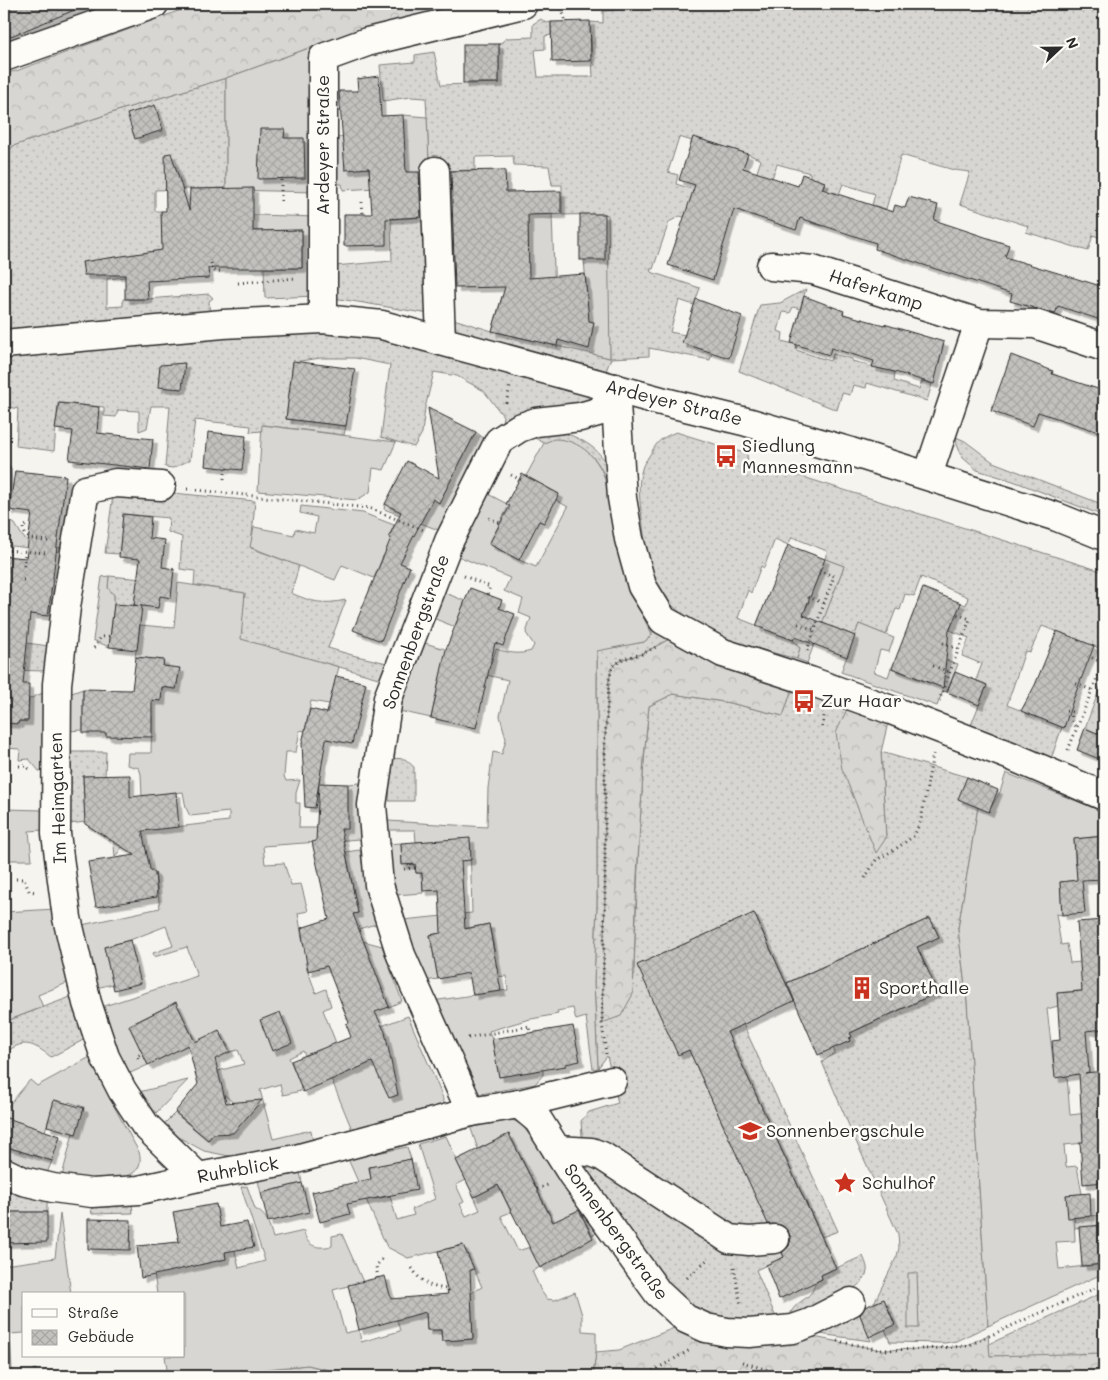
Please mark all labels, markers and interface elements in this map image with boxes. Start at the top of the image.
north arrow [1036,22,1086,72]
text: N [1062,34,1083,51]
street label: Ardeyer Straße [310,75,334,215]
street label: Haferkamp [826,263,926,316]
street label: Ardeyer Straße [603,373,745,431]
place label: Siedlung Mannesmann [742,433,853,478]
bus stop icon: Siedlung Mannesmann [713,443,739,469]
street label: Sonnenbergstraße [376,551,454,713]
bus stop icon: Zur Haar [791,688,817,714]
place label: Zur Haar [821,688,902,712]
street label: Im Heimgarten [43,732,71,864]
building icon: Sporthalle [849,975,875,1001]
place label: Sporthalle [879,975,969,999]
school or university icon: Sonnenbergschule [737,1118,763,1144]
place label: Sonnenbergschule [766,1118,925,1142]
street label: Ruhrblick [195,1150,280,1188]
street label: Sonnenbergstraße [559,1158,675,1305]
place icon: Schulhof [832,1170,858,1196]
place label: Schulhof [862,1170,936,1194]
legend [22,1292,185,1358]
text: Straße [68,1302,119,1322]
text: Gebäude [68,1326,134,1346]

